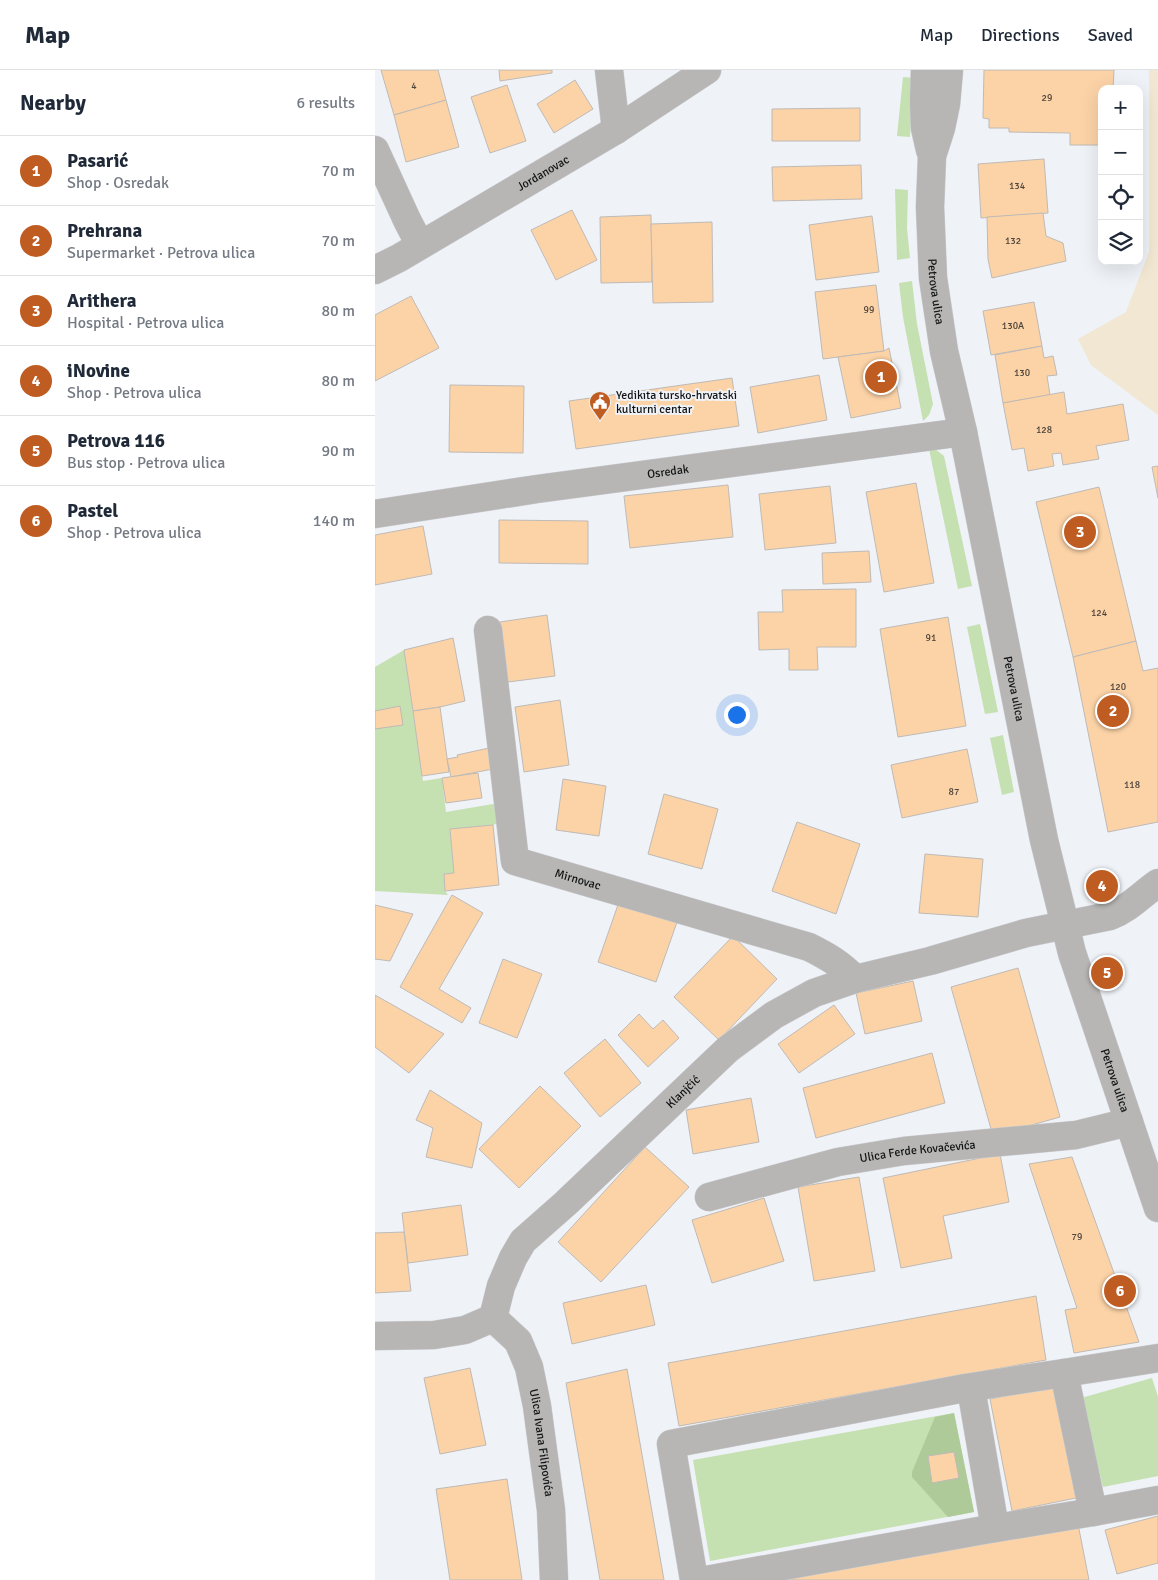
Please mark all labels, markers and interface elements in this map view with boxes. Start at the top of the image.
text: Map [25,20,70,50]
text: Map [920,24,953,46]
text: Directions [981,24,1060,46]
text: Saved [1088,24,1133,46]
house number: 4 [411,80,417,92]
map controls [1098,85,1143,265]
button: + [1098,85,1143,130]
text: Nearby [20,90,86,116]
house number: 29 [1042,92,1052,104]
text: 6 results [296,93,355,113]
button: − [1098,130,1143,175]
text: Pasarić [67,149,128,173]
street label: Jordanovac [514,152,572,195]
text: 1 [32,161,40,181]
text: 70 m [321,161,355,181]
text: Shop · Osredak [67,173,169,193]
button: locate [1098,175,1143,220]
house number: 134 [1009,180,1026,192]
text: Prehrana [67,219,142,243]
button: layers [1098,220,1143,265]
text: 2 [32,231,40,251]
text: 70 m [321,231,355,251]
house number: 132 [1005,235,1021,247]
text: Supermarket · Petrova ulica [67,243,255,263]
street label: Petrova ulica [924,258,947,326]
text: Arithera [67,289,137,313]
text: 3 [32,301,40,321]
text: 80 m [321,301,355,321]
house number: 99 [864,304,874,316]
text: Hospital · Petrova ulica [67,313,224,333]
house number: 130A [1002,320,1024,332]
pin: 1 [865,358,897,396]
text: iNovine [67,359,130,383]
house number: 130 [1014,367,1030,379]
text: 4 [32,371,40,391]
text: 80 m [321,371,355,391]
text: Shop · Petrova ulica [67,383,202,403]
place label: Yedikıta tursko-hrvatski kulturni centar [616,388,737,417]
public building icon: Yedikıta tursko-hrvatski kulturni centar [588,390,612,421]
house number: 128 [1036,424,1052,436]
text: Petrova 116 [67,429,165,453]
text: 5 [32,441,40,461]
text: 90 m [321,441,355,461]
text: Bus stop · Petrova ulica [67,453,225,473]
street label: Osredak [646,462,690,482]
text: Pastel [67,499,118,523]
text: 6 [32,511,40,531]
text: 140 m [313,511,355,531]
pin: 3 [1064,513,1096,551]
text: Shop · Petrova ulica [67,523,202,543]
house number: 124 [1091,607,1108,619]
house number: 91 [926,632,936,644]
street label: Petrova ulica [1000,655,1027,723]
house number: 120 [1110,681,1126,693]
pin: 2 [1097,692,1129,730]
your location [724,702,750,728]
house number: 118 [1124,779,1140,791]
house number: 87 [949,786,959,798]
street label: Mirnovac [553,866,603,894]
pin: 4 [1086,867,1118,905]
pin: 5 [1091,954,1123,992]
street label: Petrova ulica [1097,1047,1132,1114]
street label: Klanjčić [663,1072,704,1112]
street label: Ulica Ferde Kovačevića [858,1137,976,1166]
house number: 79 [1072,1231,1082,1243]
pin: 6 [1104,1272,1136,1310]
street label: Ulica Ivana Filipovića [526,1388,556,1498]

